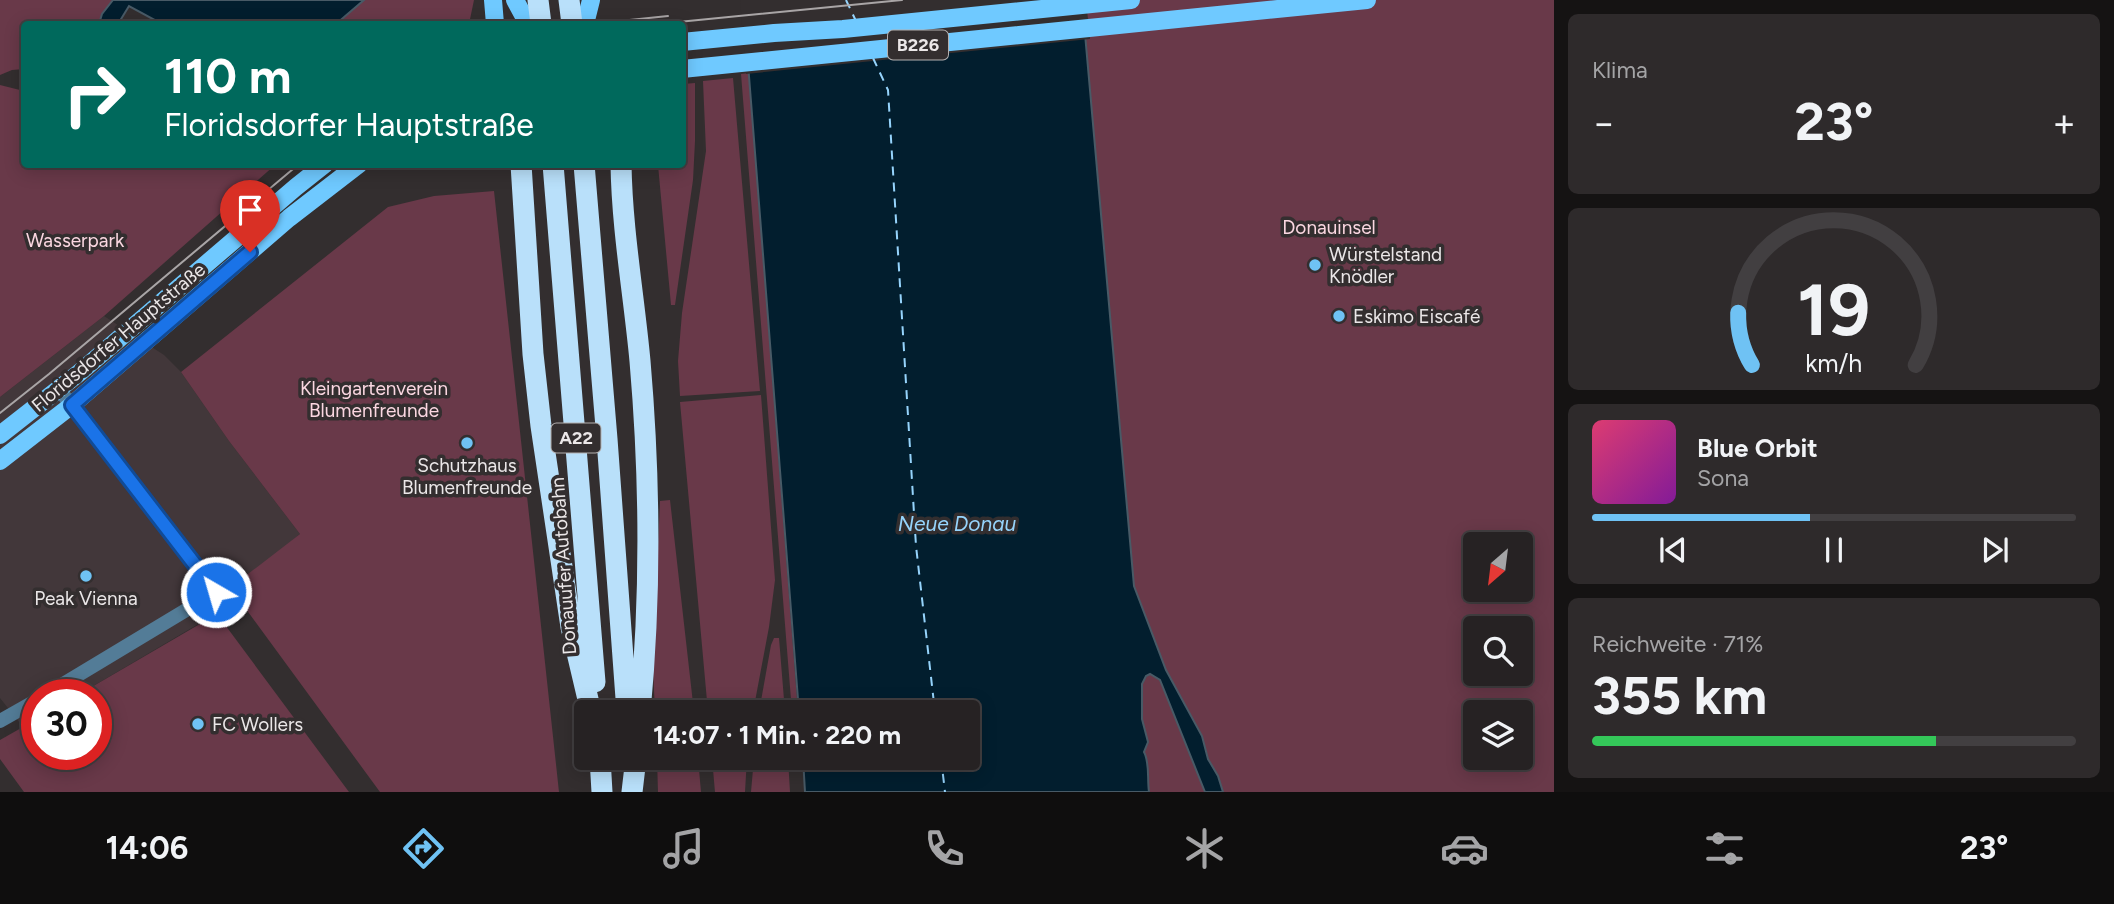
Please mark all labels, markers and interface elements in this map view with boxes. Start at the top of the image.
road number: B226 [888,31,948,60]
text: 110 m [164,46,292,105]
icon: right [49,49,140,140]
text: Klima [1592,56,1648,84]
text: 23° [1795,91,1873,153]
text: − [1592,100,1616,146]
text: + [2052,100,2076,146]
text: Floridsdorfer Hauptstraße [164,106,534,144]
pin [220,180,280,252]
icon: arrive [231,191,269,229]
park label: Donauinsel [1282,216,1376,239]
park label: Wasserpark [26,229,125,252]
place label: Würstelstand Knödler [1329,243,1442,288]
marker: Würstelstand Knödler [1307,257,1323,273]
street label: Floridsdorfer Hauptstraße [27,258,210,417]
text: 19 [1798,266,1870,353]
place label: Eskimo Eiscafé [1353,305,1480,328]
marker: Eskimo Eiscafé [1331,308,1347,324]
text: km/h [1805,348,1863,378]
park label: Kleingartenverein Blumenfreunde [300,377,448,422]
road number: A22 [552,424,600,452]
text: Blue Orbit [1697,432,1818,464]
marker: Schutzhaus Blumenfreunde [459,435,475,451]
place label: Schutzhaus Blumenfreunde [402,454,532,499]
text: Sona [1697,464,1749,492]
street label: Donauufer Autobahn [546,477,581,655]
water label: Neue Donau [898,511,1017,536]
icon: previous [1654,531,1692,569]
icon: pause [1815,531,1853,569]
icon: next [1976,531,2014,569]
north arrow [1463,532,1533,602]
map controls [1463,532,1533,770]
position arrow [179,555,253,629]
marker: Peak Vienna [78,568,94,584]
place label: Peak Vienna [34,587,138,610]
button: search [1463,616,1533,686]
text: Reichweite · 71% [1592,630,1763,658]
text: 355 km [1592,665,1767,727]
speed limit sign: 30 [21,679,112,770]
button: layers [1463,700,1533,770]
place label: FC Wollers [212,713,303,736]
marker: FC Wollers [190,716,206,732]
text: 14:07 · 1 Min. · 220 m [653,719,901,751]
icon: directions [399,824,448,873]
icon: music [659,824,708,873]
icon: phone [920,824,969,873]
icon: climate [1180,824,1229,873]
icon: car [1440,824,1489,873]
icon: filters [1700,824,1749,873]
text: 14:06 [106,829,188,867]
text: 23° [1960,829,2008,867]

